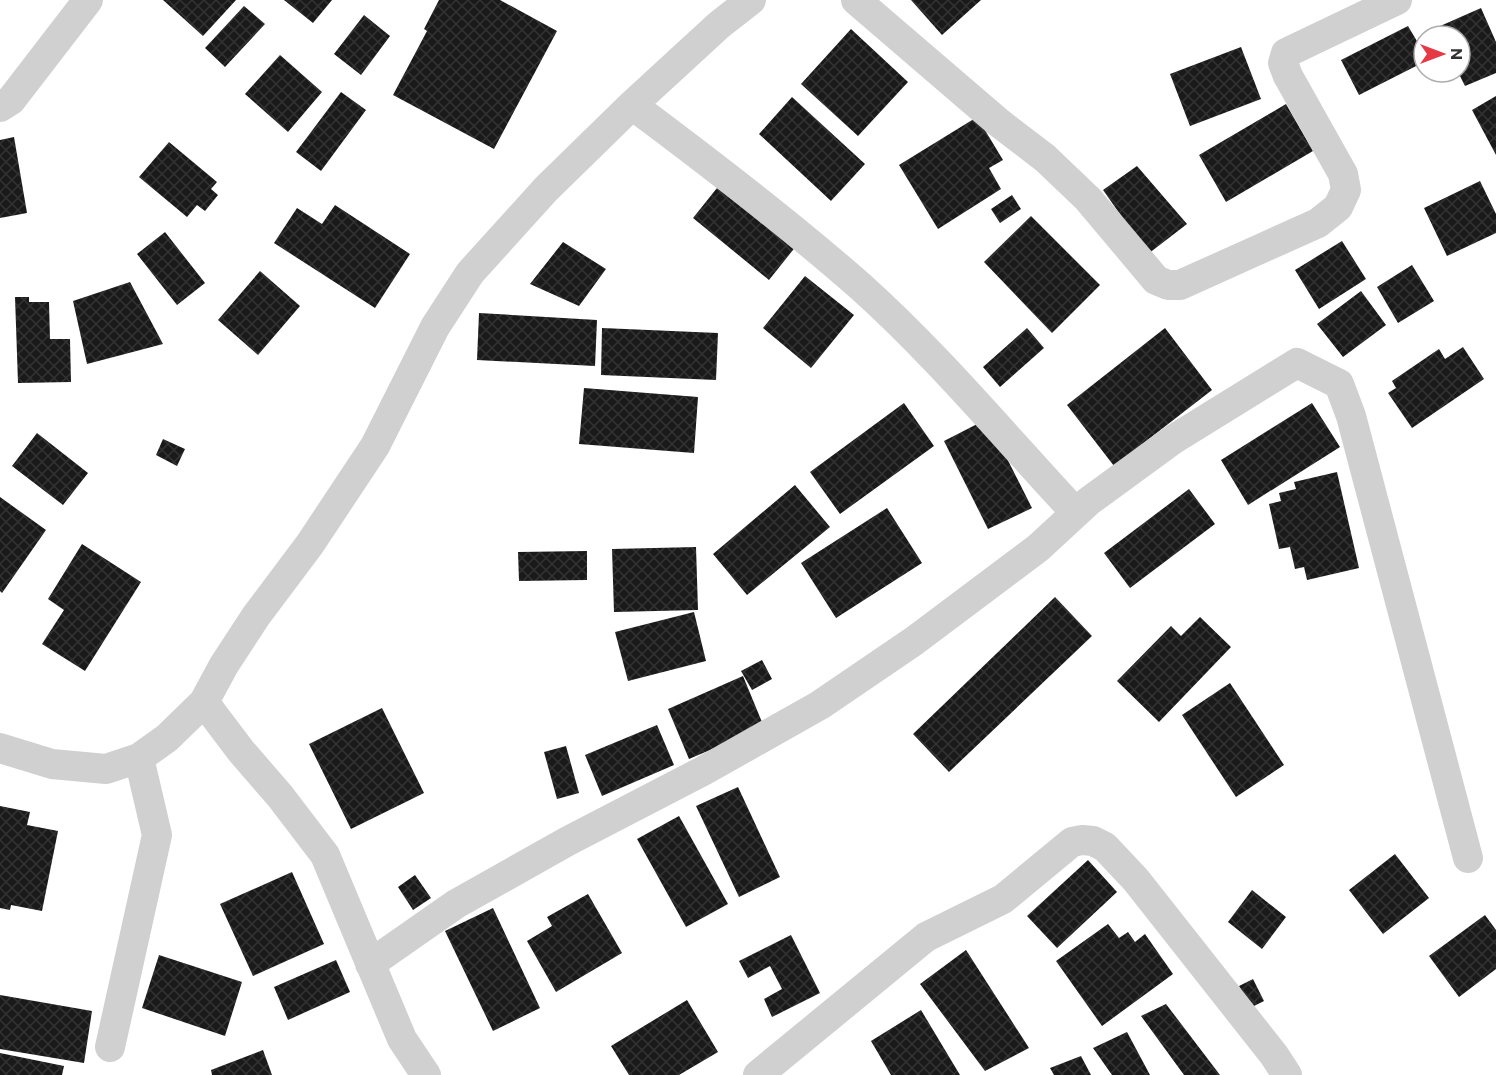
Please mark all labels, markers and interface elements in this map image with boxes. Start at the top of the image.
north arrow [1412,24,1472,84]
text: N [1448,48,1467,60]

